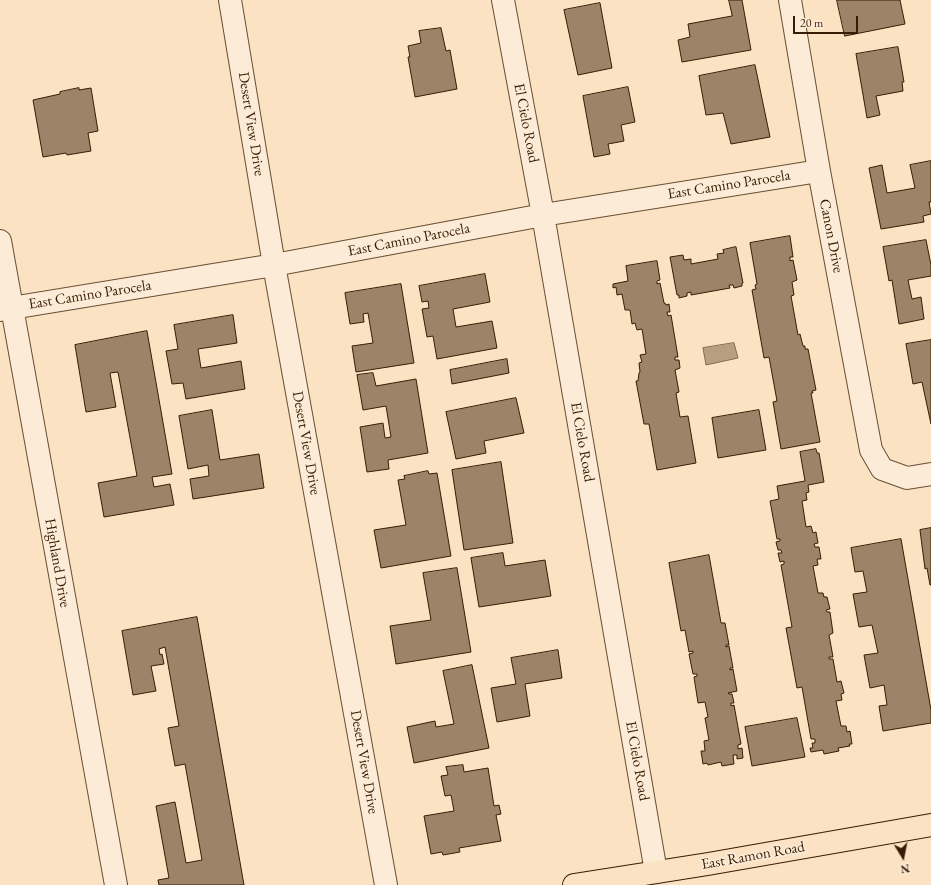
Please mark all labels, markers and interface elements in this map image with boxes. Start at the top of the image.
scale bar [795,8,860,34]
text: 20 m [800,15,823,31]
street label: Desert View Drive [234,71,268,177]
street label: El Cielo Road [509,82,543,164]
street label: East Camino Parocela [666,166,792,204]
street label: Canon Drive [815,198,847,274]
street label: East Camino Parocela [346,219,472,261]
street label: East Camino Parocela [27,276,153,314]
street label: Desert View Drive [288,390,324,496]
street label: El Cielo Road [566,401,598,483]
street label: Highland Drive [40,517,74,609]
street label: Desert View Drive [346,709,382,815]
street label: El Cielo Road [621,720,653,802]
north arrow [883,837,923,877]
street label: East Ramon Road [700,838,806,874]
text: N [899,861,911,876]

